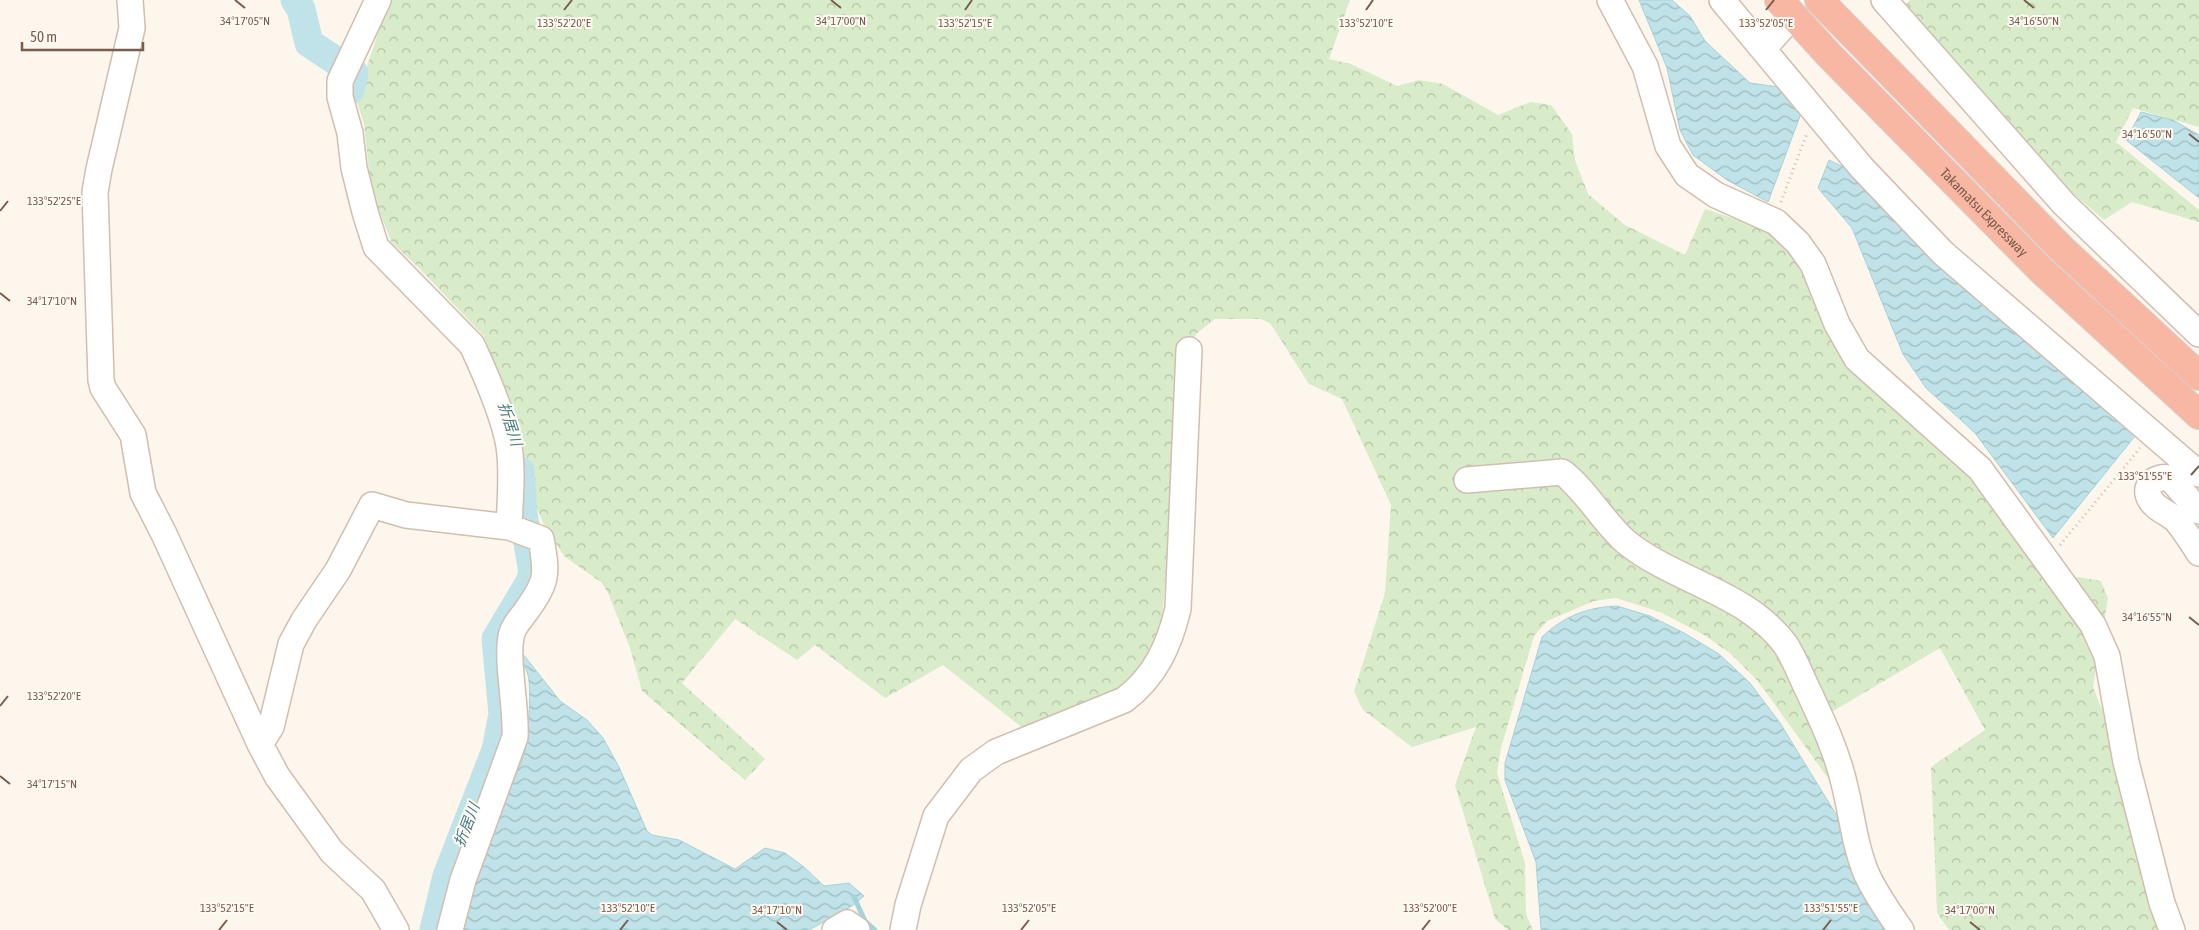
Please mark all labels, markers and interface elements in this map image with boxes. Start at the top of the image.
text: 34°17'05"N [220,14,270,28]
text: 34°17'00"N [816,14,866,28]
text: 34°16'50"N [2009,14,2059,28]
text: 133°52'20"E [537,16,591,30]
text: 133°52'15"E [938,16,992,30]
text: 133°52'10"E [1339,16,1393,30]
text: 133°52'05"E [1739,16,1793,30]
scale bar [22,20,144,52]
text: 50 m [30,28,57,45]
text: 34°16'50"N [2122,127,2172,141]
street label: Takamatsu Expressway [1937,165,2031,260]
text: 133°52'25"E [27,194,81,208]
text: 34°17'10"N [27,294,77,308]
water label: 折居川 [495,400,526,450]
text: 133°51'55"E [2118,469,2172,483]
text: 34°16'55"N [2122,610,2172,624]
text: 133°52'20"E [27,689,81,703]
text: 34°17'15"N [27,777,77,791]
water label: 折居川 [451,799,483,849]
text: 133°52'15"E [200,901,254,915]
text: 133°52'10"E [601,901,655,915]
text: 133°52'05"E [1002,901,1056,915]
text: 133°52'00"E [1403,901,1457,915]
text: 133°51'55"E [1804,901,1858,915]
text: 34°17'10"N [752,903,802,917]
text: 34°17'00"N [1945,903,1995,917]

